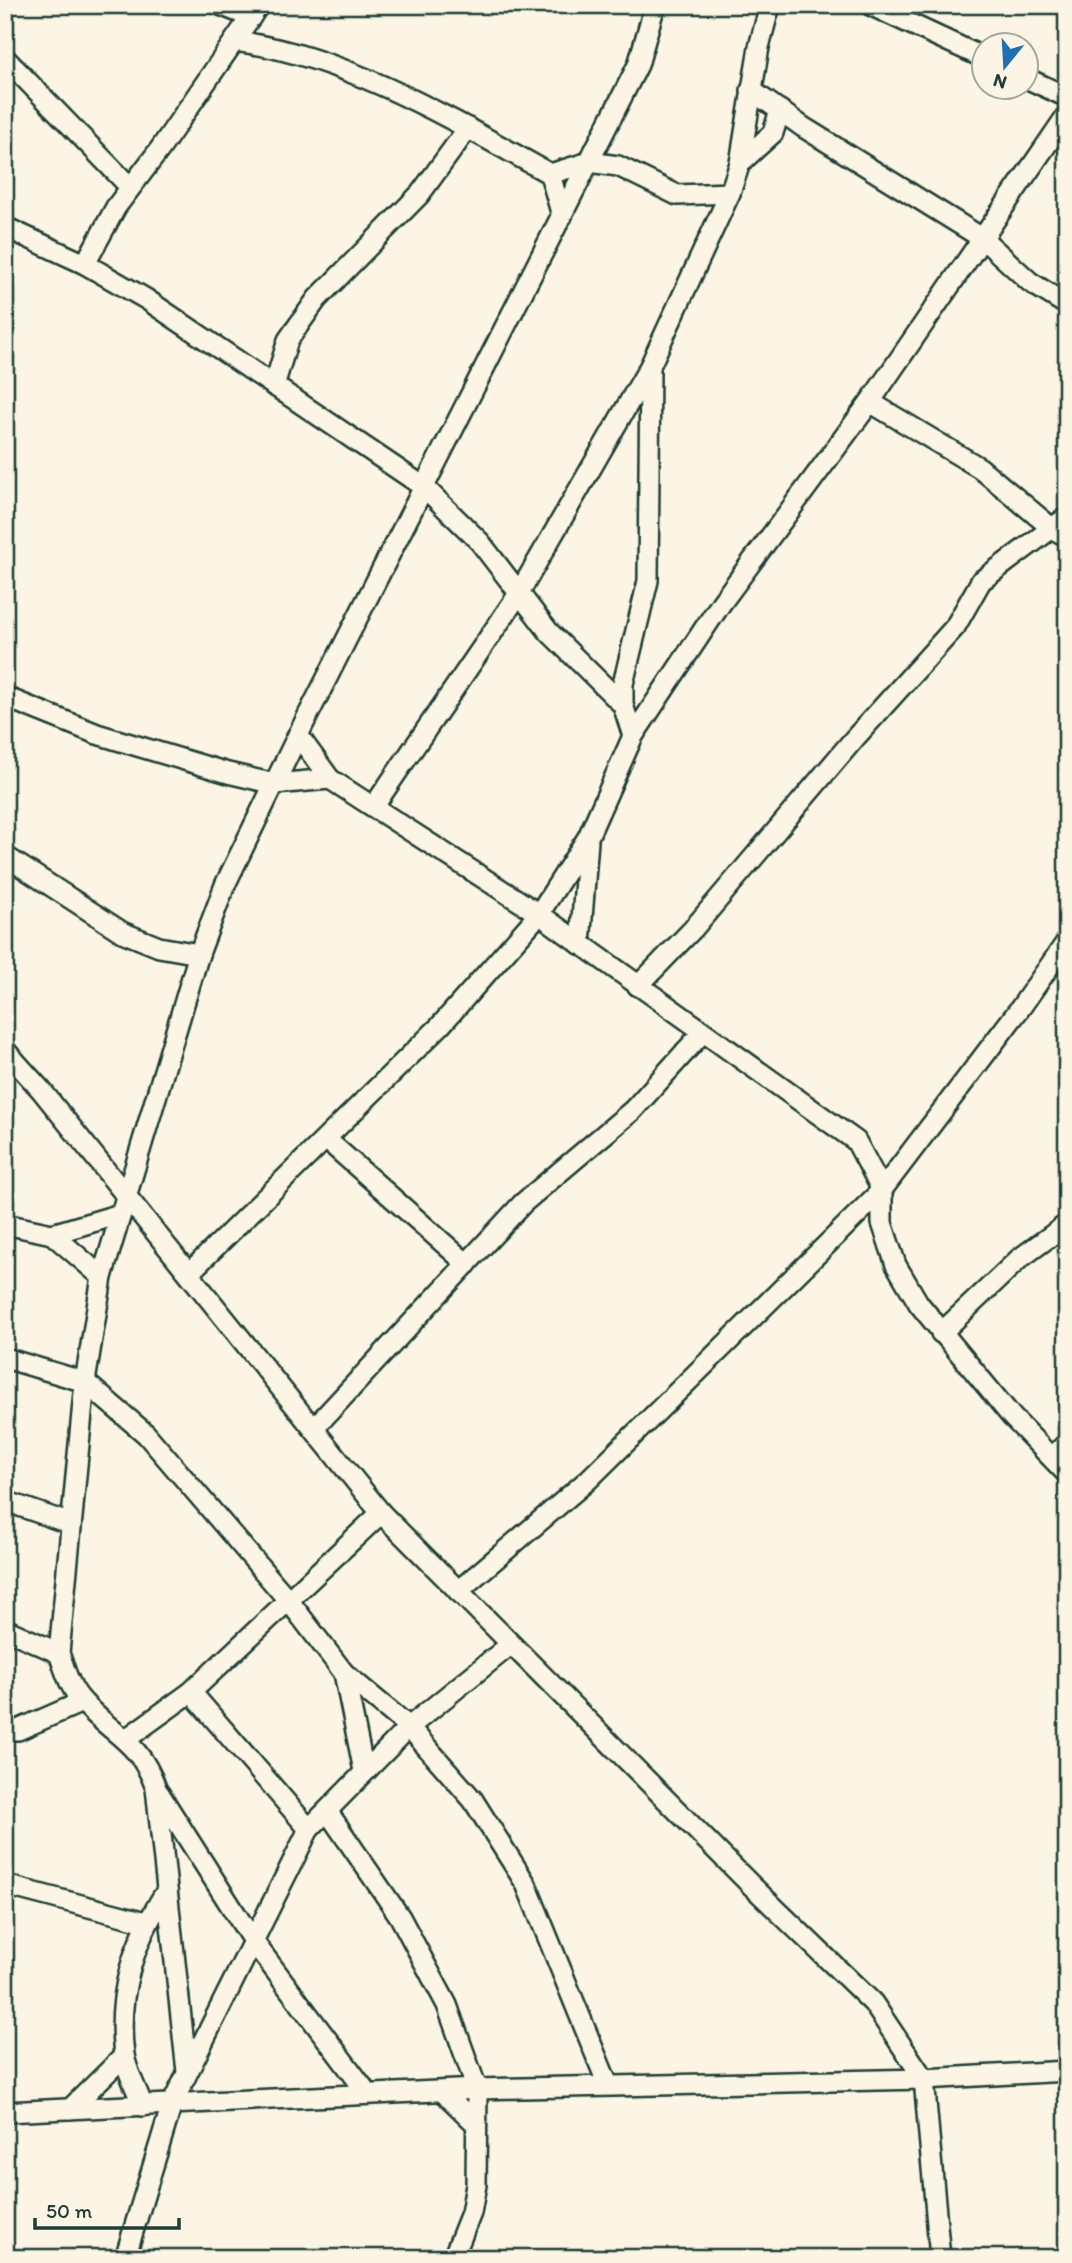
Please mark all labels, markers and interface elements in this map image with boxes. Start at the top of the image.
north arrow [970,32,1040,102]
text: N [990,69,1010,95]
scale bar [35,2186,178,2230]
text: 50 m [46,2198,93,2223]

